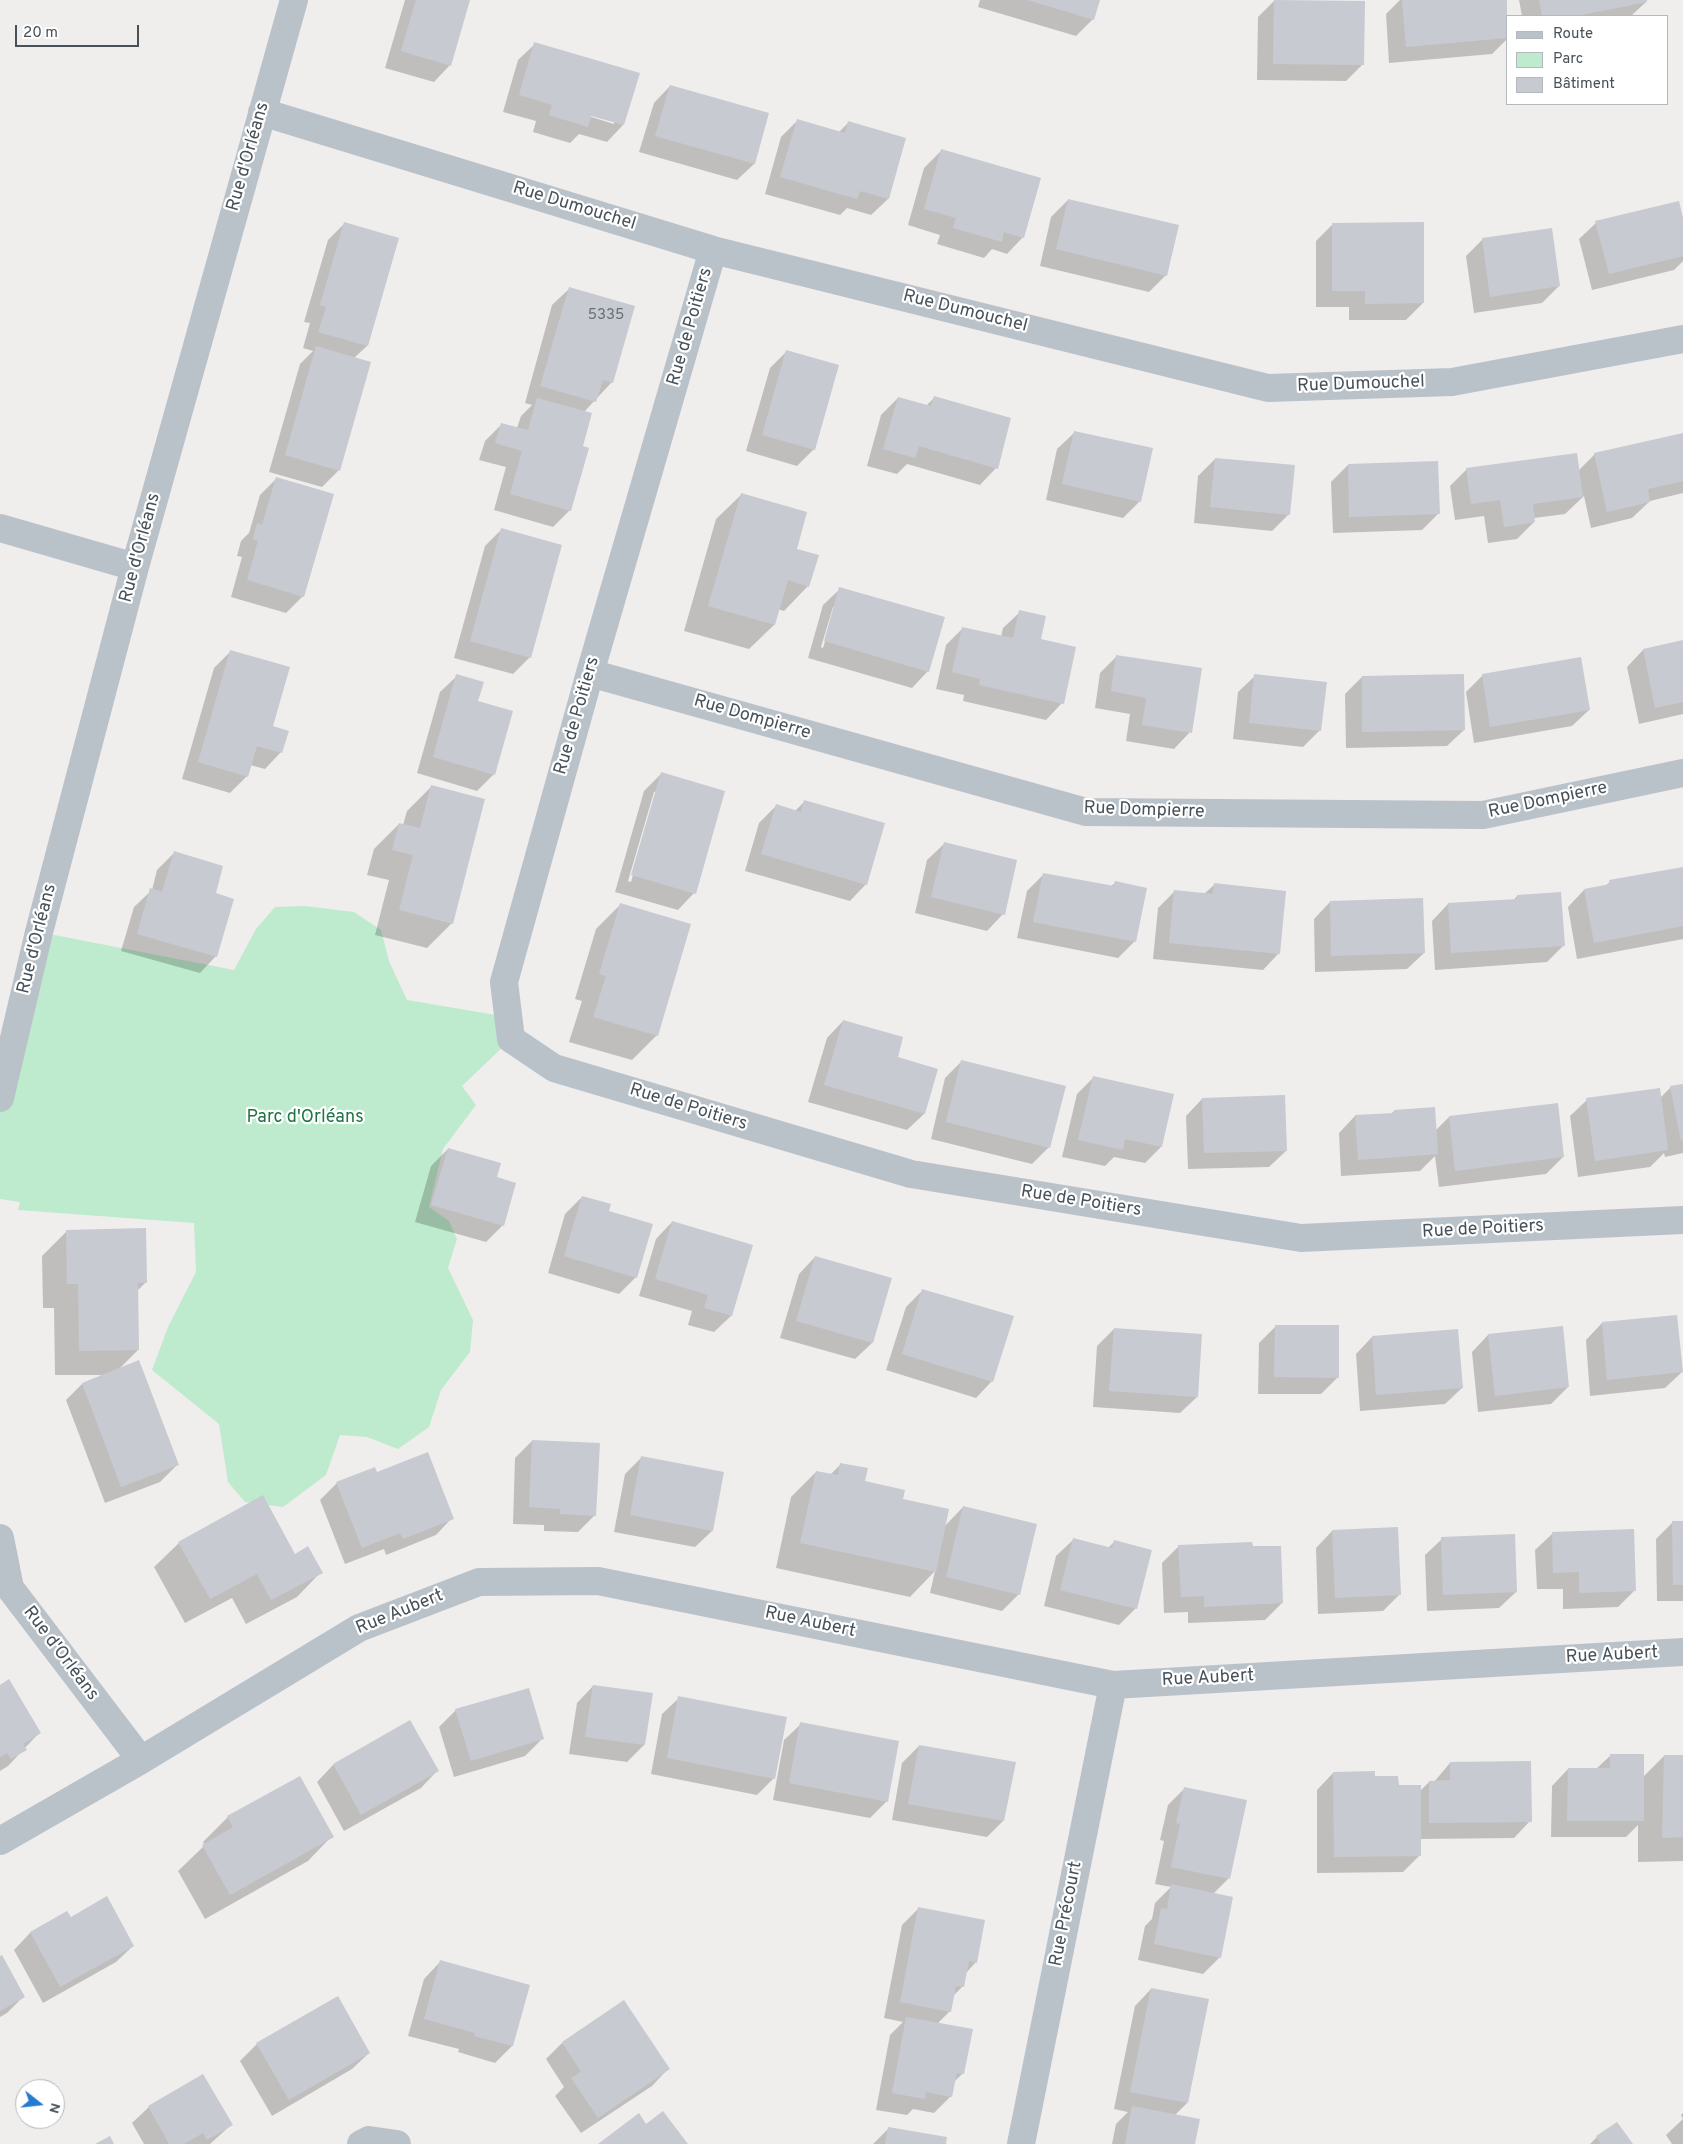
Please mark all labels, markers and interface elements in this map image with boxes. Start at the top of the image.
scale bar [18,15,141,47]
legend [1506,15,1668,105]
text: 20 m [23,24,58,43]
text: Route [1553,25,1593,44]
text: Parc [1553,50,1583,69]
text: Bâtiment [1553,75,1615,94]
street label: Rue d'Orléans [223,100,275,214]
street label: Rue Dumouchel [510,178,638,236]
street label: Rue de Poitiers [664,265,718,389]
street label: Rue Dumouchel [900,286,1030,338]
house number: 5335 [588,307,624,325]
street label: Rue Dumouchel [1297,372,1425,398]
street label: Rue d'Orléans [116,491,166,605]
street label: Rue de Poitiers [551,654,605,778]
street label: Rue Dompierre [691,691,813,745]
street label: Rue Dompierre [1487,778,1609,824]
street label: Rue Dompierre [1083,798,1205,824]
street label: Rue d'Orléans [14,882,62,996]
street label: Rue de Poitiers [627,1080,749,1136]
park label: Parc d'Orléans [246,1107,364,1129]
street label: Rue de Poitiers [1019,1182,1143,1222]
street label: Rue de Poitiers [1422,1216,1544,1244]
street label: Rue Aubert [353,1586,447,1640]
street label: Rue d'Orléans [18,1603,102,1705]
street label: Rue Aubert [763,1603,857,1643]
street label: Rue Aubert [1565,1643,1659,1669]
street label: Rue Aubert [1161,1666,1255,1692]
street label: Rue Précourt [1046,1860,1088,1968]
north arrow [15,2079,65,2129]
text: N [44,2101,63,2115]

